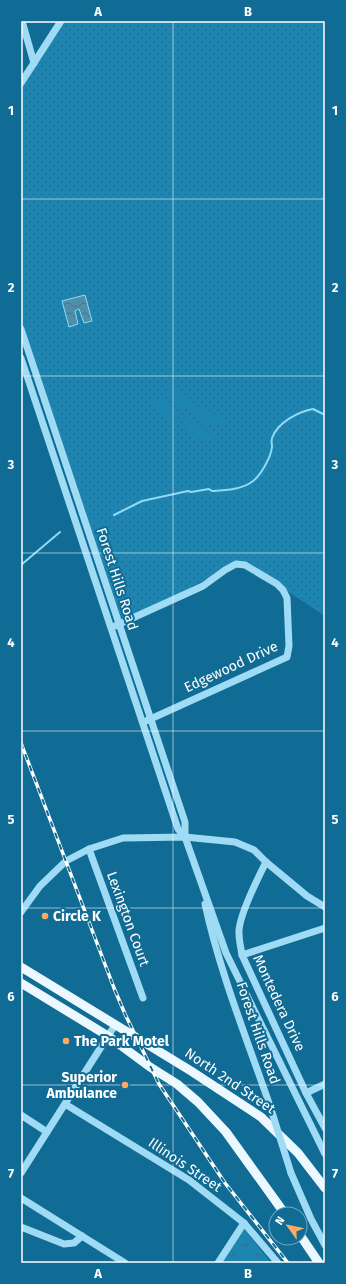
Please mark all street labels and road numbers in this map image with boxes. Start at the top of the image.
street label: Forest Hills Road [92,526,142,632]
street label: Edgewood Drive [181,638,281,696]
street label: Lexington Court [103,869,153,970]
street label: Montedera Drive [249,952,309,1054]
street label: Forest Hills Road [233,980,283,1086]
street label: North 2nd Street [182,1045,279,1118]
street label: Illinois Street [145,1134,226,1196]

